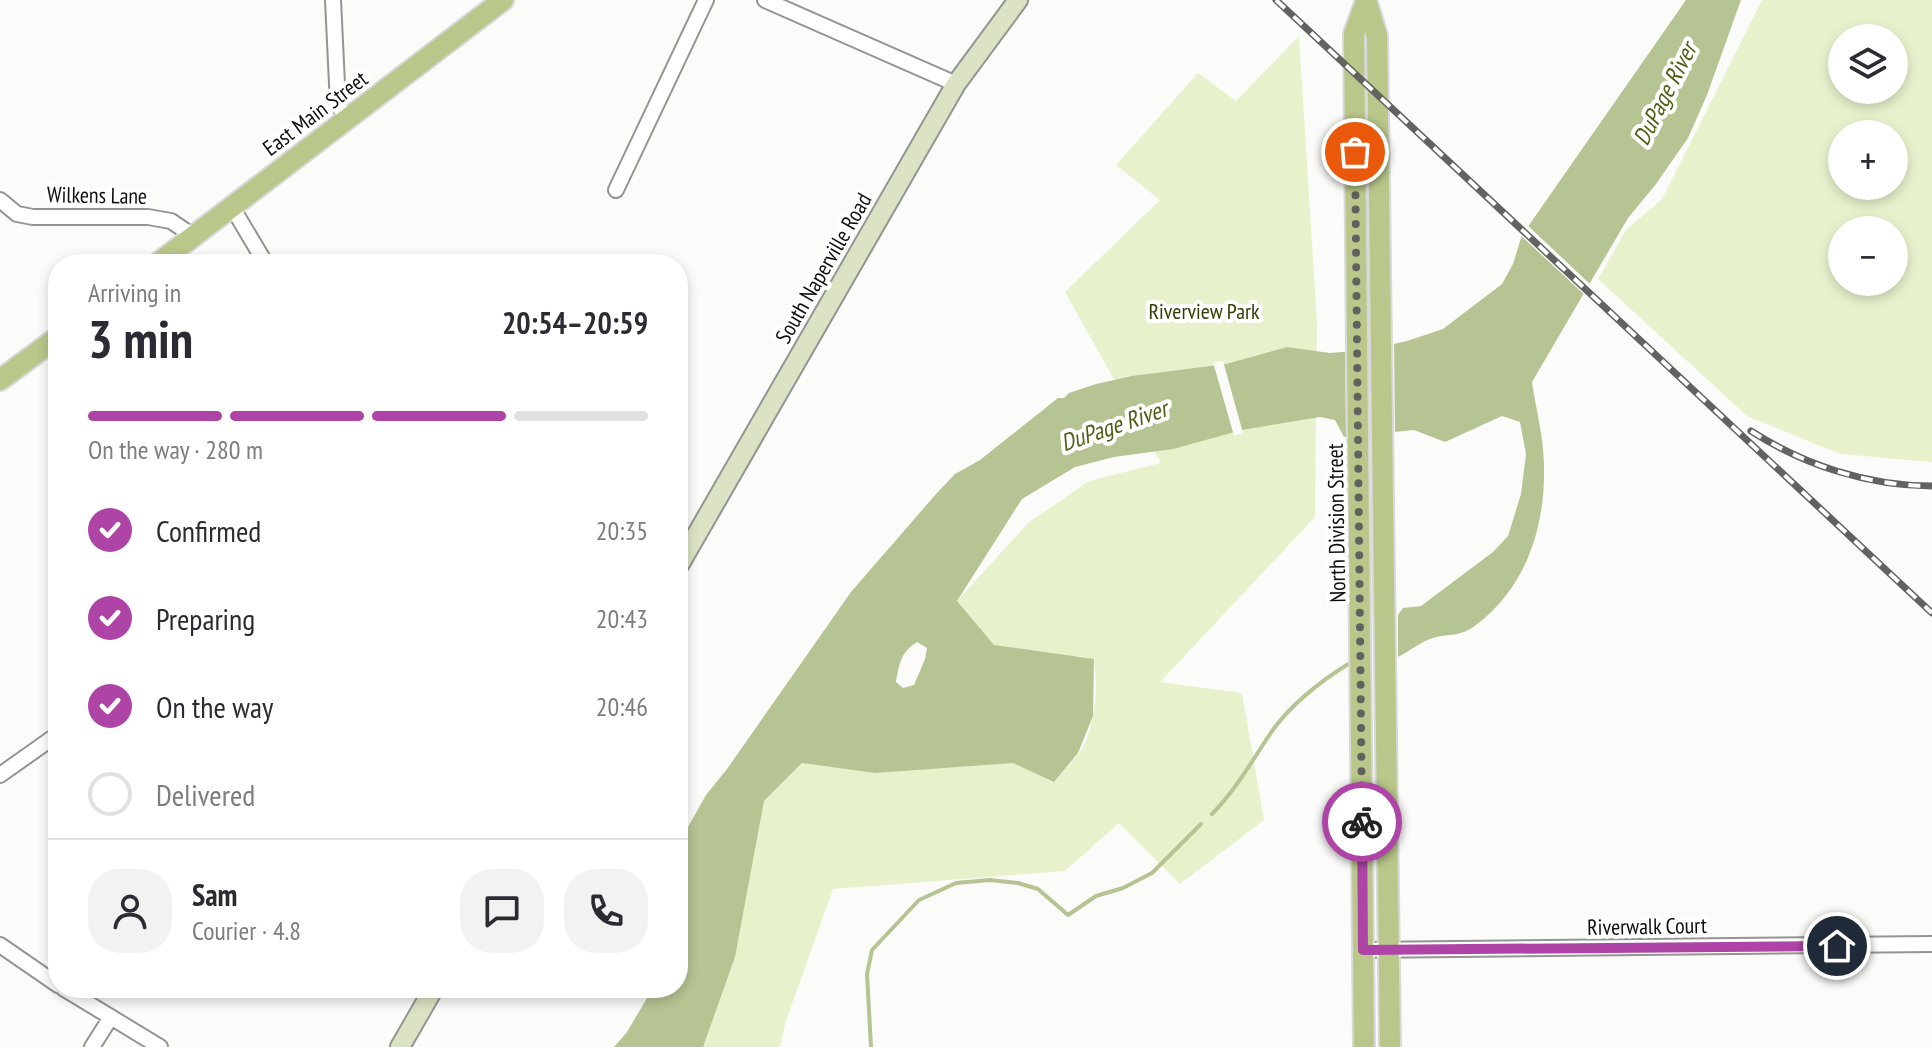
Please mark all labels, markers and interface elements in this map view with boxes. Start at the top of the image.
map controls [1828,24,1908,296]
button: layers [1828,24,1908,104]
water label: DuPage River [1626,34,1705,150]
street label: East Main Street [257,65,373,161]
pin [1321,118,1389,186]
button: + [1828,120,1908,200]
icon: bag [1333,130,1377,174]
street label: Wilkens Lane [47,180,147,210]
street label: South Naperville Road [769,188,877,348]
button: − [1828,216,1908,296]
text: Arriving in [88,276,181,309]
park label: Riverview Park [1148,297,1260,325]
text: 20:54–20:59 [502,303,648,342]
text: 3 min [88,305,193,372]
water label: DuPage River [1056,392,1174,458]
text: On the way · 280 m [88,433,263,466]
street label: North Division Street [1321,443,1351,603]
icon: check [88,508,132,552]
text: Confirmed [156,511,261,550]
text: 20:35 [596,514,648,547]
icon: check [88,596,132,640]
text: Preparing [156,599,255,638]
text: 20:43 [596,602,648,635]
icon: check [88,684,132,728]
text: On the way [156,687,273,726]
text: 20:46 [596,690,648,723]
text: Delivered [156,775,255,814]
courier [1322,782,1402,862]
icon: bike [1340,800,1384,844]
button: person [88,869,172,953]
button: chat [460,869,544,953]
button: phone [564,869,648,953]
text: Sam [192,875,237,914]
street label: Riverwalk Court [1587,911,1707,941]
pin [1803,912,1871,980]
text: Courier · 4.8 [192,914,301,947]
icon: home [1815,924,1859,968]

